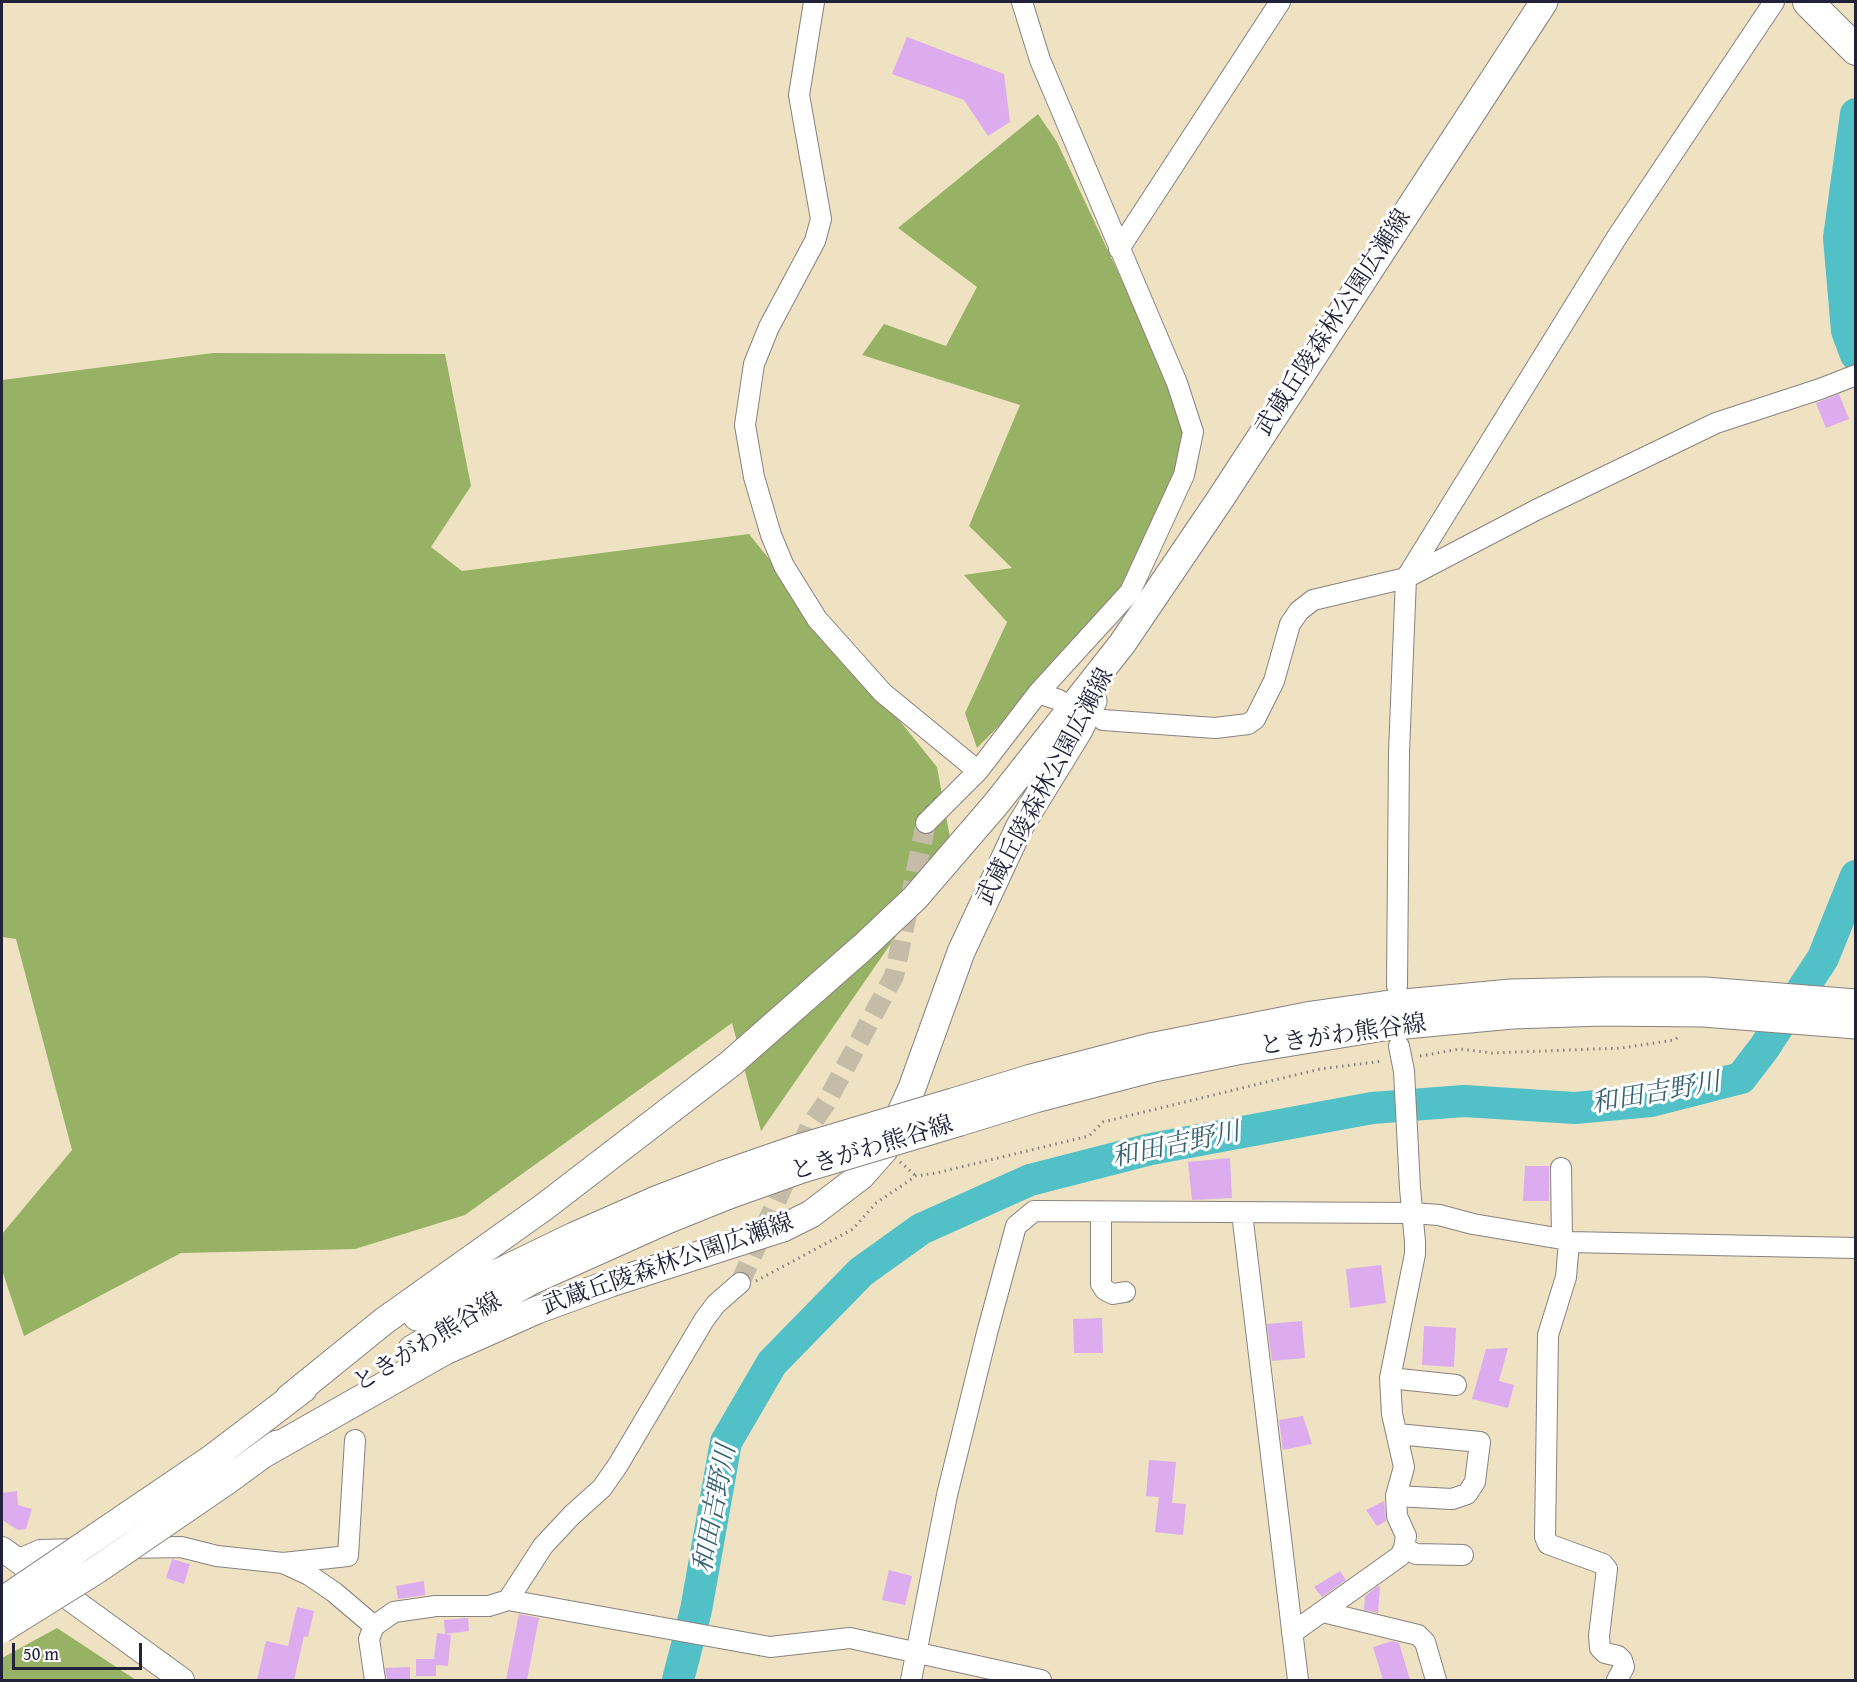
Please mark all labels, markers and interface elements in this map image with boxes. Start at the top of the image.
street label: 武蔵丘陵森林公園広瀬線 [1250,204,1418,442]
street label: 武蔵丘陵森林公園広瀬線 [971,664,1121,910]
street label: ときがわ熊谷線 [1258,1010,1428,1062]
water label: 和田吉野川 [1589,1067,1723,1121]
street label: ときがわ熊谷線 [787,1111,957,1187]
water label: 和田吉野川 [1109,1117,1243,1175]
street label: 武蔵丘陵森林公園広瀬線 [539,1208,797,1322]
street label: ときがわ熊谷線 [349,1287,507,1399]
water label: 和田吉野川 [688,1442,744,1576]
scale bar [15,1631,146,1669]
text: 50 m [23,1640,59,1667]

